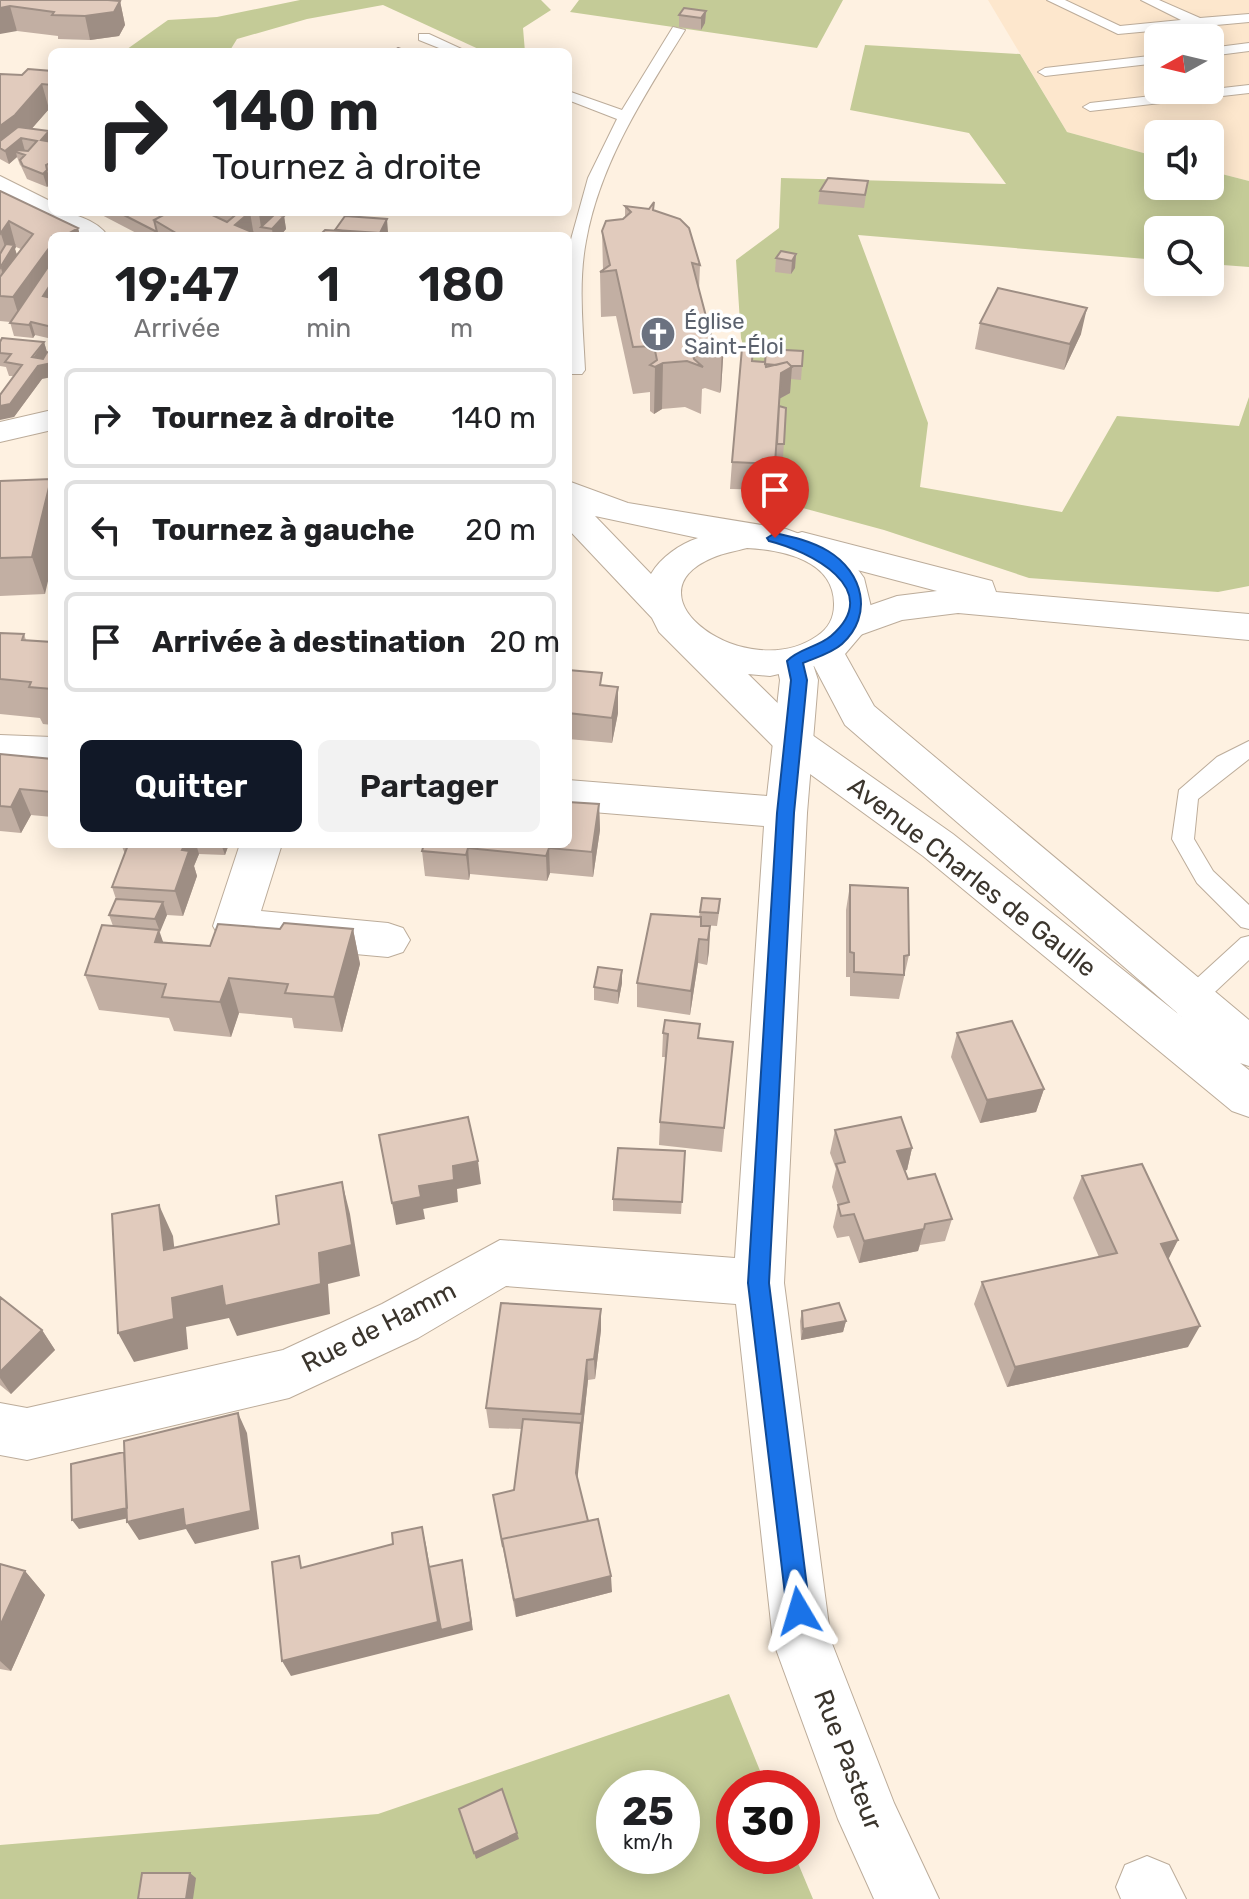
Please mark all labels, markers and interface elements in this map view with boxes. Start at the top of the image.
north arrow [1144,24,1224,104]
map controls [1144,24,1224,296]
text: 140 m [212,78,379,144]
icon: right [80,80,184,184]
button: sound [1144,120,1224,200]
text: Tournez à droite [212,145,482,188]
button: search [1144,216,1224,296]
text: 19:47 [115,256,239,313]
text: 1 [317,256,340,313]
text: 180 [418,256,505,313]
place label: Église Saint-Éloi [684,308,784,360]
text: Arrivée [134,313,220,344]
text: min [306,313,351,344]
text: m [450,313,473,344]
church icon: Église Saint-Éloi [639,315,677,353]
icon: right [84,396,128,440]
text: Tournez à droite [152,400,395,436]
text: 140 m [451,400,536,436]
pin [741,456,809,538]
icon: arrive [753,468,797,512]
icon: left [84,508,128,552]
text: Tournez à gauche [152,512,415,548]
text: 20 m [465,512,536,548]
icon: arrive [84,620,128,664]
text: Arrivée à destination [152,624,466,660]
text: 20 m [490,624,560,660]
button: Quitter [80,740,302,832]
button: Partager [318,740,540,832]
street label: Avenue Charles de Gaulle [842,770,1102,984]
street label: Rue de Hamm [297,1275,461,1379]
position arrow [757,1569,841,1653]
street label: Rue Pasteur [807,1685,889,1835]
speed limit sign: 30 [716,1770,820,1874]
text: 25 [622,1788,674,1835]
text: km/h [623,1830,673,1854]

